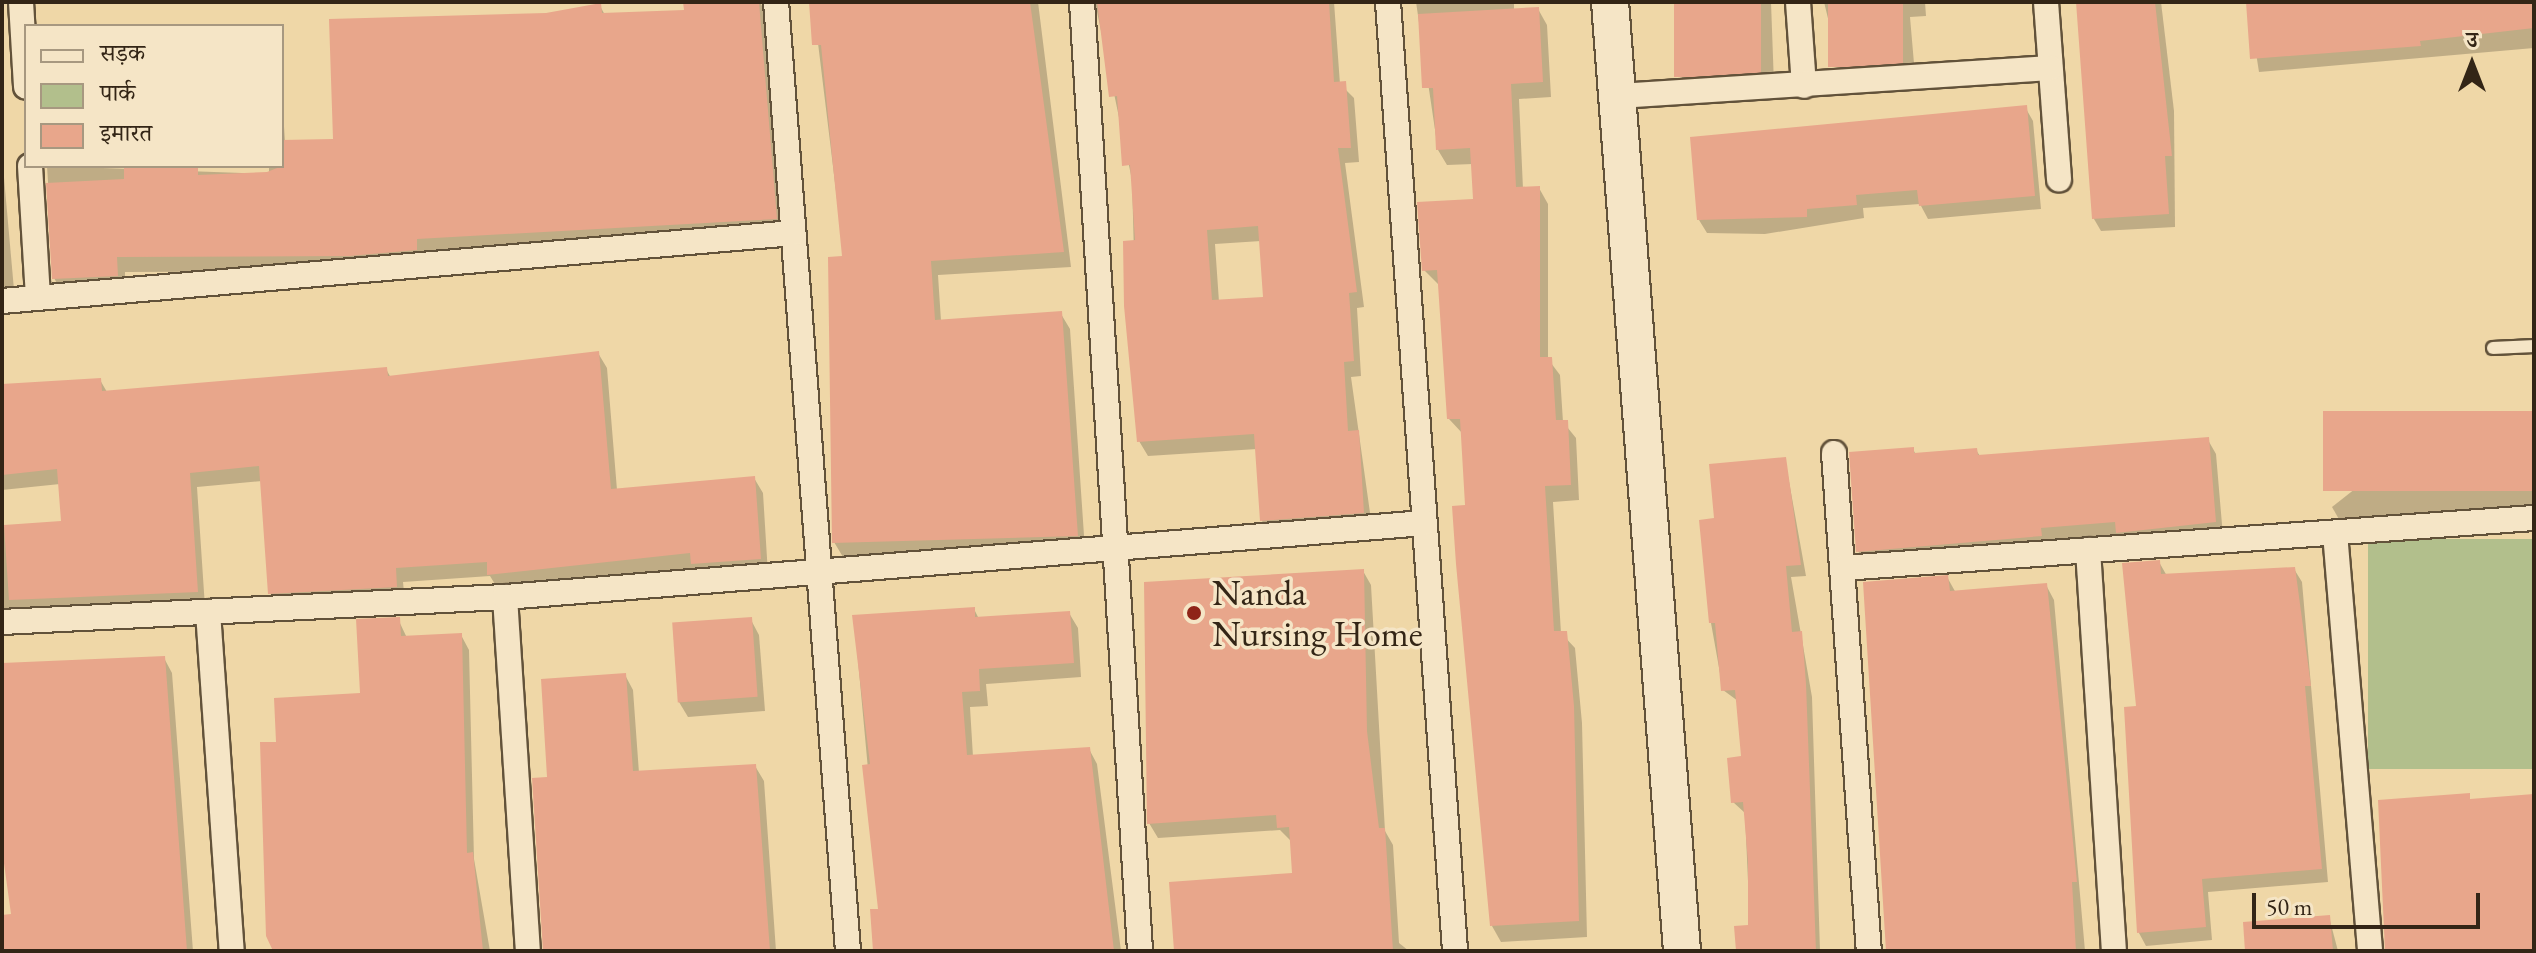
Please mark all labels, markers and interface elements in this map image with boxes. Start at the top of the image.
legend [24,24,284,168]
north arrow [2432,24,2512,104]
text: उ [2466,25,2478,54]
text: सड़क [100,37,145,68]
text: पार्क [100,77,135,108]
text: इमारत [100,117,152,148]
place label: Nanda Nursing Home [1212,570,1423,655]
marker: Nanda Nursing Home [1183,602,1205,624]
scale bar [2256,877,2484,927]
text: 50 m [2266,891,2313,922]

